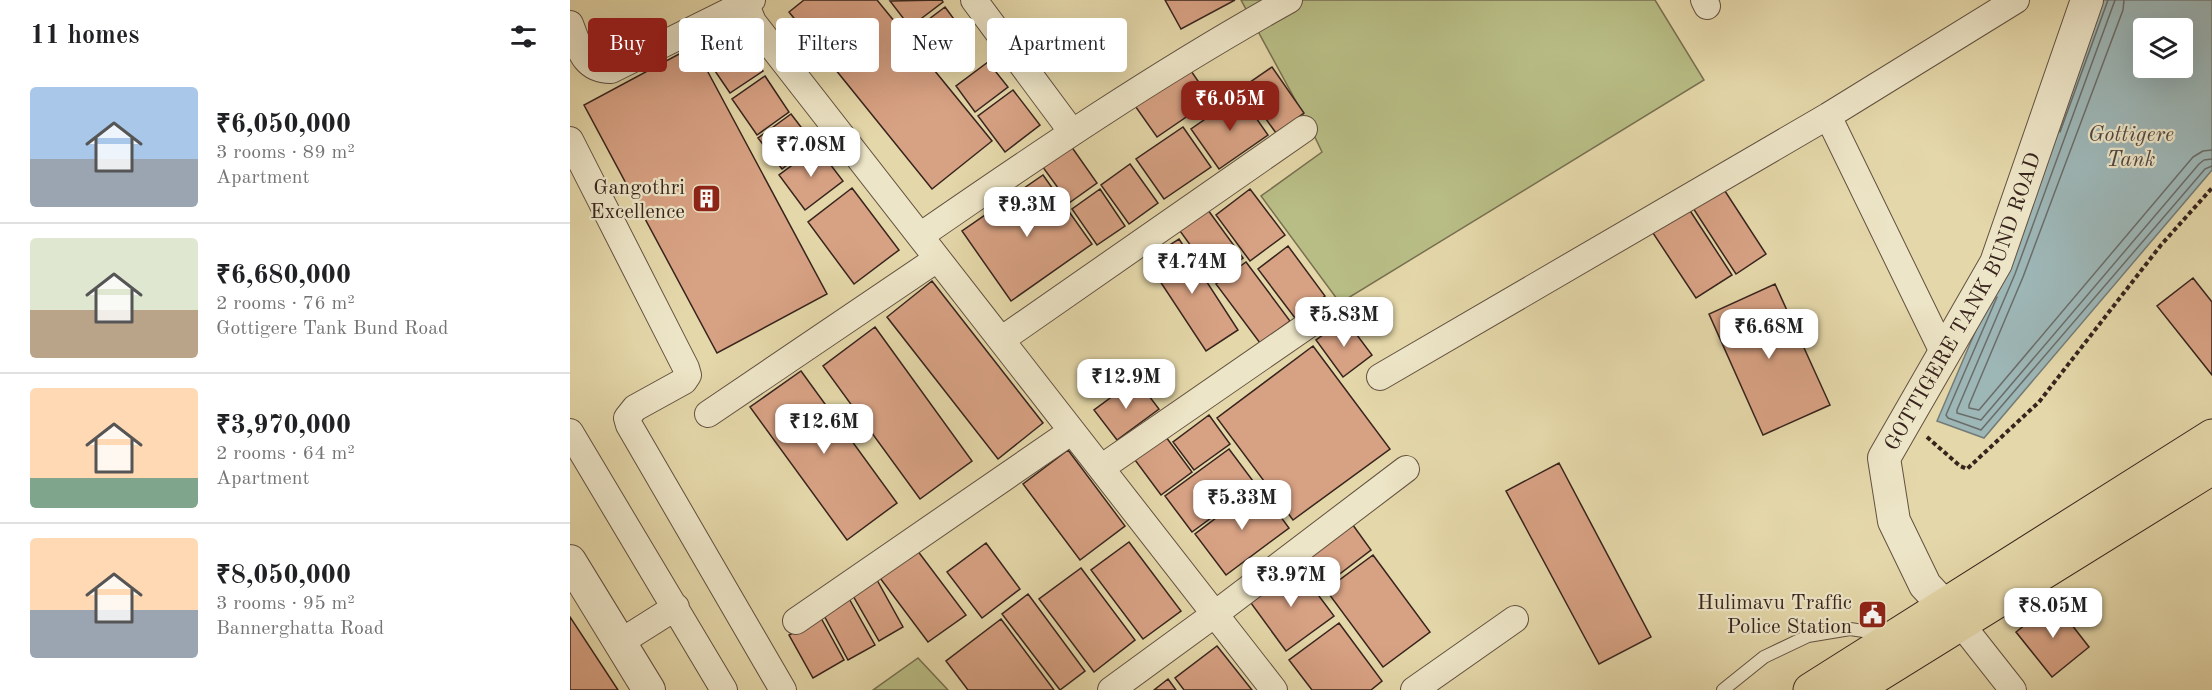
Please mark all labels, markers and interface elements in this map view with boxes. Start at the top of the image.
chip: Buy [588,18,667,72]
chip: Rent [679,18,764,72]
chip: Filters [776,18,879,72]
chip: New [891,18,975,72]
chip: Apartment [987,18,1127,72]
map controls [2133,18,2193,78]
button: layers [2133,18,2193,78]
icon: filters [507,20,540,53]
text: 11 homes [30,23,139,49]
pin: ₹6.05M [1181,81,1279,132]
text: ₹6.05M [1195,90,1265,110]
icon: home [78,111,150,183]
text: ₹6,050,000 [216,112,351,138]
water label: Gottigere Tank [2088,124,2174,171]
pin: ₹7.08M [762,127,860,178]
text: ₹7.08M [776,136,846,156]
text: 3 rooms · 89 m² [216,143,355,163]
street label: GOTTIGERE TANK BUND ROAD [1882,150,2045,455]
text: Apartment [216,168,310,188]
place label: Gangothri Excellence [590,178,685,223]
building icon: Gangothri Excellence [690,183,722,215]
pin: ₹9.3M [985,187,1069,238]
text: ₹9.3M [998,196,1056,216]
pin: ₹4.74M [1143,244,1241,295]
text: ₹4.74M [1157,253,1227,273]
icon: home [78,262,150,334]
text: ₹6,680,000 [216,263,351,289]
text: 2 rooms · 76 m² [216,294,355,314]
pin: ₹5.83M [1295,297,1393,348]
text: ₹5.83M [1309,306,1379,326]
pin: ₹6.68M [1720,309,1818,360]
text: ₹6.68M [1734,318,1804,338]
text: Gottigere Tank Bund Road [216,319,449,339]
pin: ₹12.9M [1077,359,1175,410]
text: ₹12.9M [1091,368,1161,388]
pin: ₹12.6M [775,404,873,455]
icon: home [78,412,150,484]
text: ₹3,970,000 [216,413,351,439]
text: ₹12.6M [789,413,859,433]
text: 2 rooms · 64 m² [216,444,355,464]
text: Apartment [216,469,310,489]
pin: ₹5.33M [1193,480,1291,531]
text: ₹5.33M [1207,489,1277,509]
pin: ₹3.97M [1242,557,1340,608]
icon: home [78,562,150,634]
text: ₹8,050,000 [216,563,351,589]
text: ₹3.97M [1256,566,1326,586]
pin: ₹8.05M [2004,588,2102,639]
place label: Hulimavu Traffic Police Station [1697,593,1852,638]
text: 3 rooms · 95 m² [216,594,355,614]
text: ₹8.05M [2018,597,2088,617]
public building icon: Hulimavu Traffic Police Station [1857,598,1889,630]
text: Bannerghatta Road [216,619,384,639]

